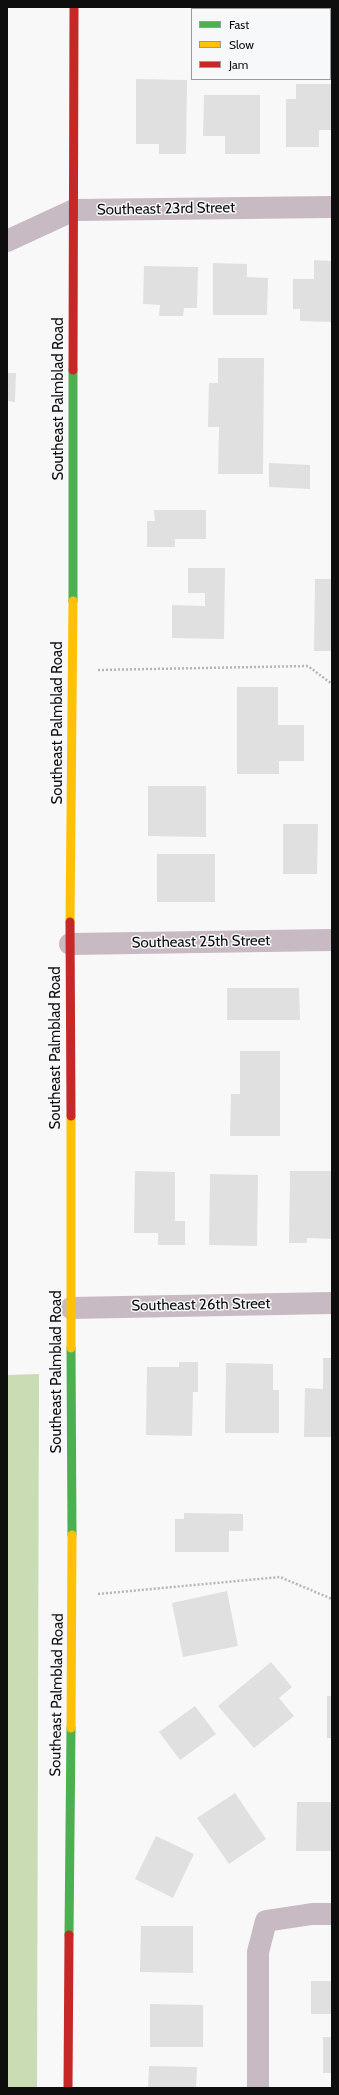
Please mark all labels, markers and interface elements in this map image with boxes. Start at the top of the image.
legend [191,8,331,80]
text: Fast [229,17,249,32]
text: Slow [229,37,254,52]
text: Jam [229,57,248,72]
street label: Southeast 23rd Street [97,199,235,219]
street label: Southeast Palmblad Road [50,317,68,481]
street label: Southeast Palmblad Road [49,641,67,805]
street label: Southeast 25th Street [132,932,270,952]
street label: Southeast Palmblad Road [47,966,65,1130]
street label: Southeast Palmblad Road [48,1290,66,1454]
street label: Southeast 26th Street [131,1295,271,1315]
street label: Southeast Palmblad Road [47,1613,67,1777]

